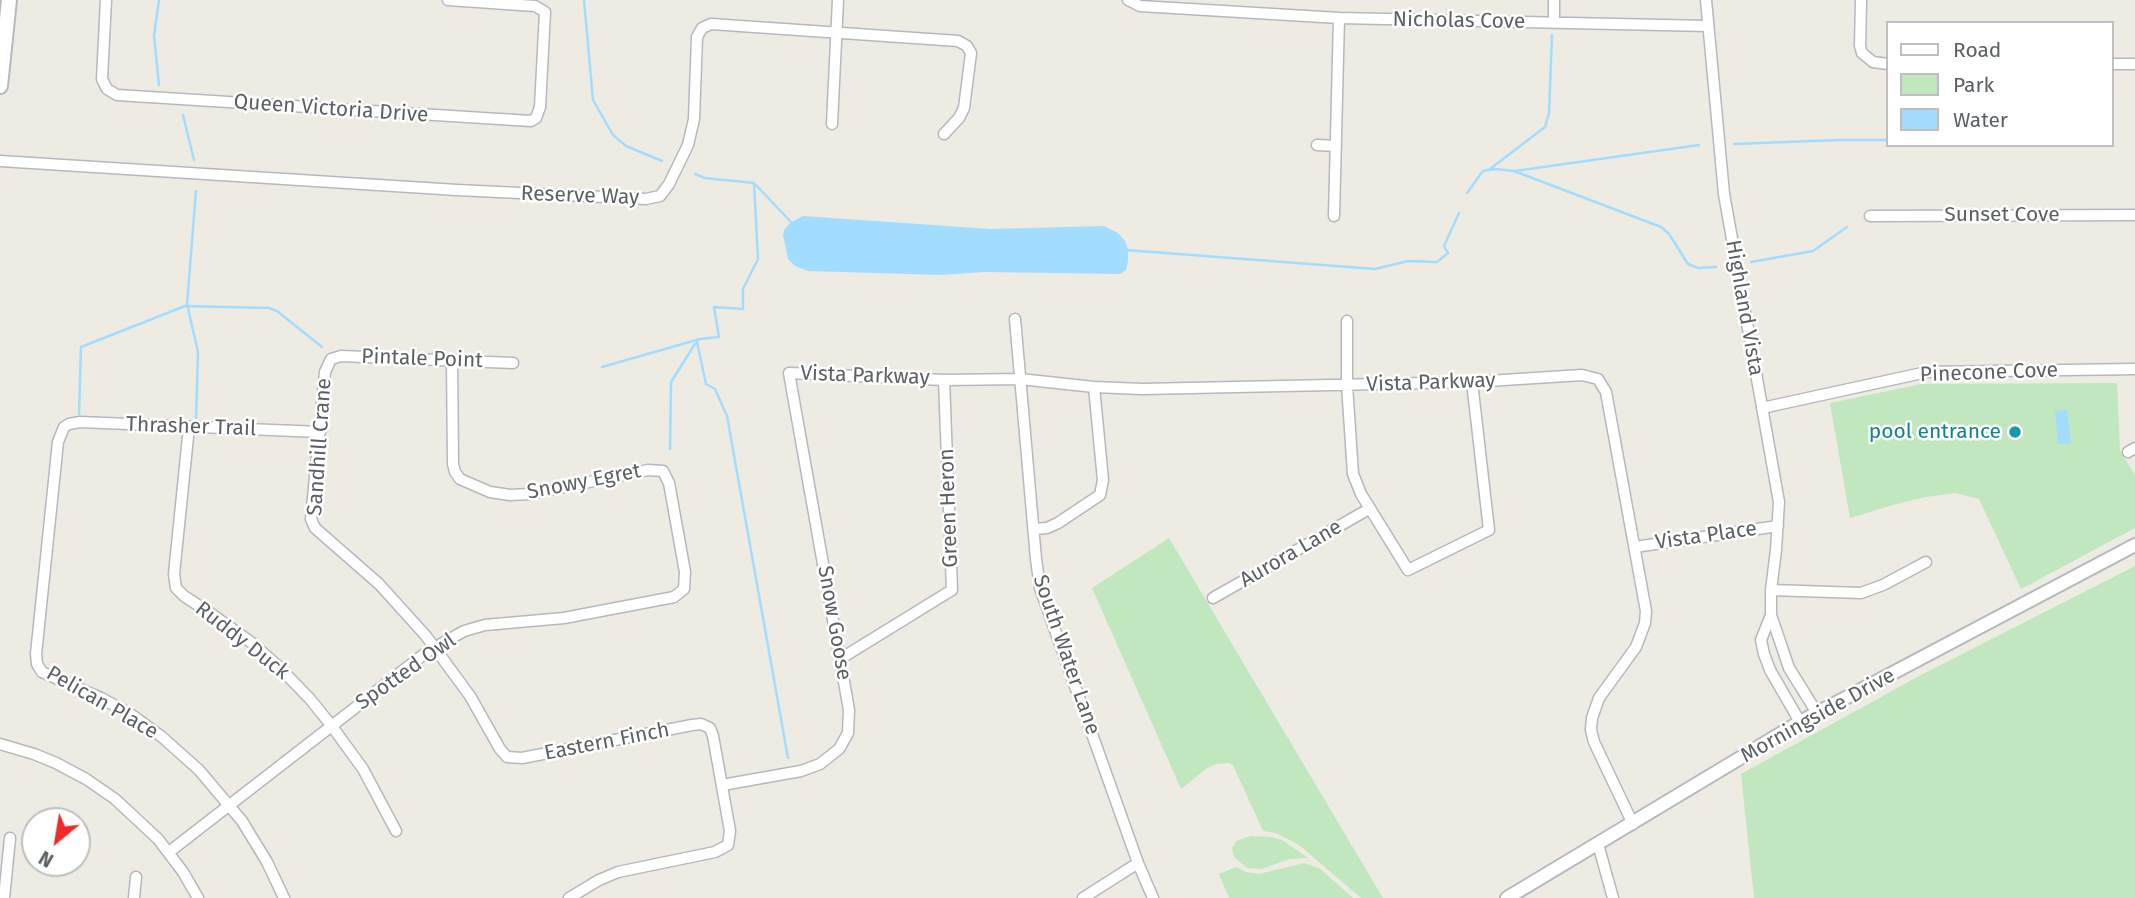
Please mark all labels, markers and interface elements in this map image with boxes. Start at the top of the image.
street label: Nicholas Cove [1392,7,1526,35]
legend [1886,21,2114,147]
text: Road [1953,37,2001,63]
text: Park [1953,72,1994,98]
street label: Queen Victoria Drive [233,90,429,128]
text: Water [1953,107,2008,133]
street label: Reserve Way [520,181,640,211]
street label: Sunset Cove [1944,202,2060,228]
street label: Highland Vista [1720,238,1768,378]
street label: Pintale Point [361,344,483,374]
street label: Pinecone Cove [1919,358,2059,388]
street label: Vista Parkway [800,361,930,391]
street label: Vista Parkway [1366,368,1496,398]
street label: Sandhill Crane [303,377,337,517]
street label: Thrasher Trail [126,412,256,442]
place label: pool entrance [1869,419,2001,445]
marker: pool entrance [2007,424,2023,440]
street label: Green Heron [934,448,964,568]
street label: Snowy Egret [525,459,643,505]
street label: Aurora Lane [1235,515,1347,593]
street label: Vista Place [1654,516,1758,556]
street label: Snow Goose [812,564,856,682]
street label: South Water Lane [1027,572,1105,738]
street label: Ruddy Duck [190,596,294,686]
street label: Spotted Owl [351,628,461,716]
street label: Pelican Place [42,661,162,745]
street label: Morningside Drive [1736,663,1900,769]
street label: Eastern Finch [542,718,672,766]
north arrow [21,807,91,877]
text: N [35,846,57,872]

